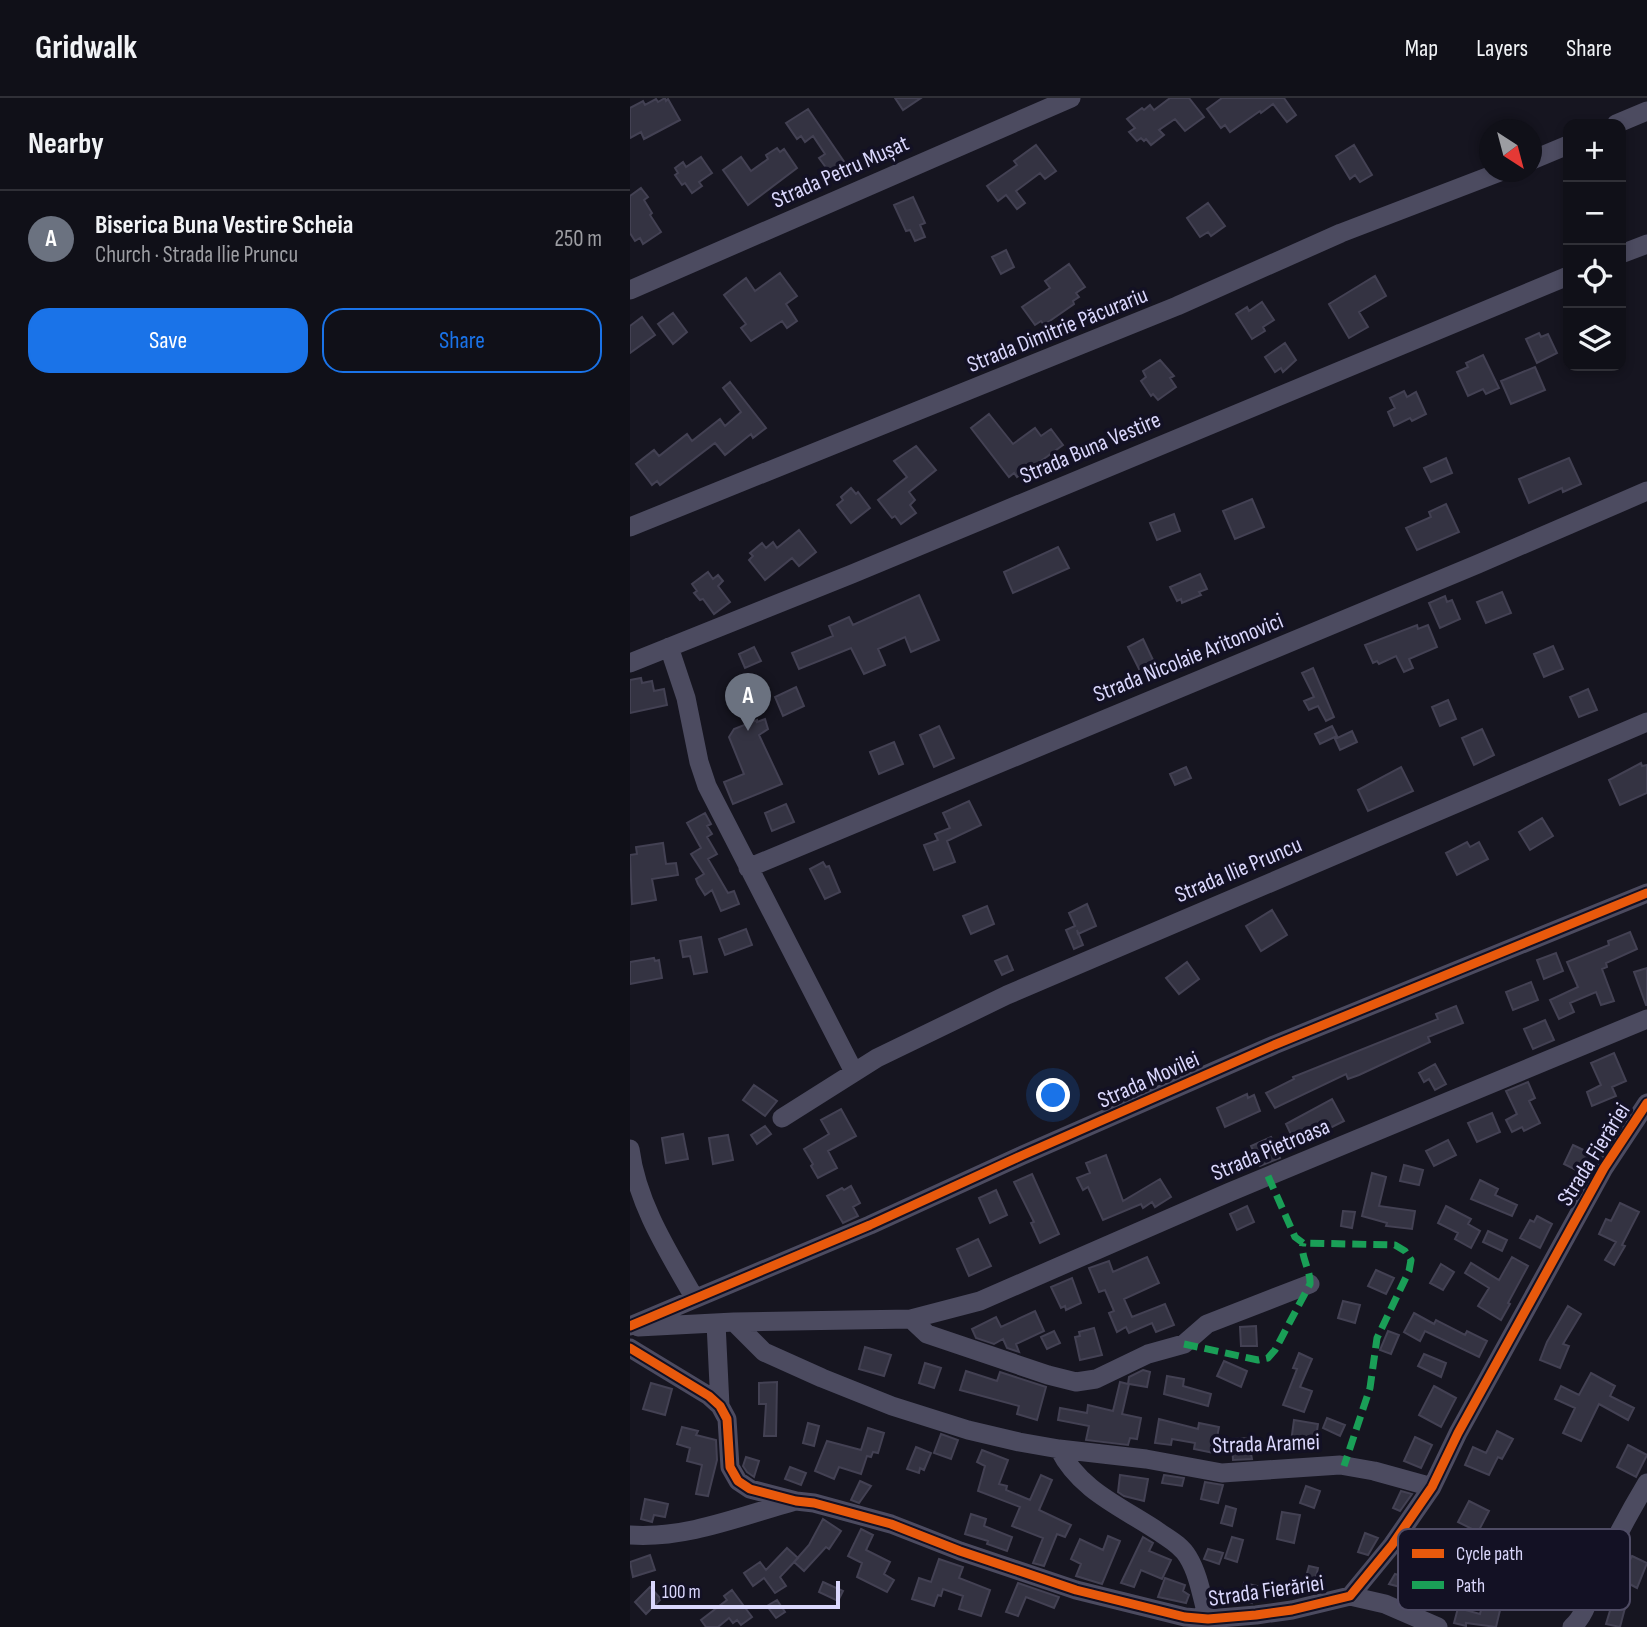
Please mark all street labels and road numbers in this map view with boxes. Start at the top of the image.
street label: Strada Petru Mușat [768,129,913,215]
street label: Strada Dimitrie Păcurariu [963,281,1152,379]
street label: Strada Buna Vestire [1016,406,1165,490]
street label: Strada Nicolaie Aritonovici [1089,607,1287,709]
street label: Strada Ilie Pruncu [1171,831,1306,909]
street label: Strada Movilei [1093,1045,1203,1115]
street label: Strada Fierăriei [1551,1098,1636,1211]
street label: Strada Pietroasa [1207,1112,1334,1187]
street label: Strada Aramei [1212,1428,1320,1460]
street label: Strada Fierăriei [1207,1569,1326,1613]

